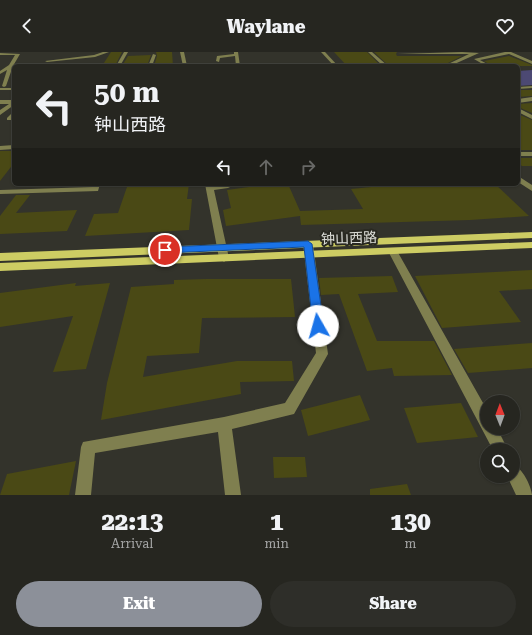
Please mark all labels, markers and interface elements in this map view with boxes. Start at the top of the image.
icon: back [16,15,38,37]
icon: heart [494,15,516,37]
text: Waylane [227,16,305,37]
text: 50 m [94,76,159,109]
icon: left [28,80,80,132]
text: 钟山西路 [94,114,166,135]
icon: left [213,156,235,178]
icon: ahead [255,156,277,178]
icon: right [297,156,319,178]
street label: 钟山西路 [321,229,377,247]
pin [148,233,182,267]
icon: arrive [154,239,176,261]
position arrow [297,305,339,347]
north arrow [480,395,520,435]
map controls [480,395,520,483]
button: search [480,443,520,483]
text: 22:13 [101,508,163,536]
text: 1 [270,508,283,536]
text: 130 [390,508,431,536]
text: Arrival [111,536,153,551]
text: min [264,536,289,551]
text: m [404,536,416,551]
button: Exit [16,581,262,627]
button: Share [270,581,516,627]

